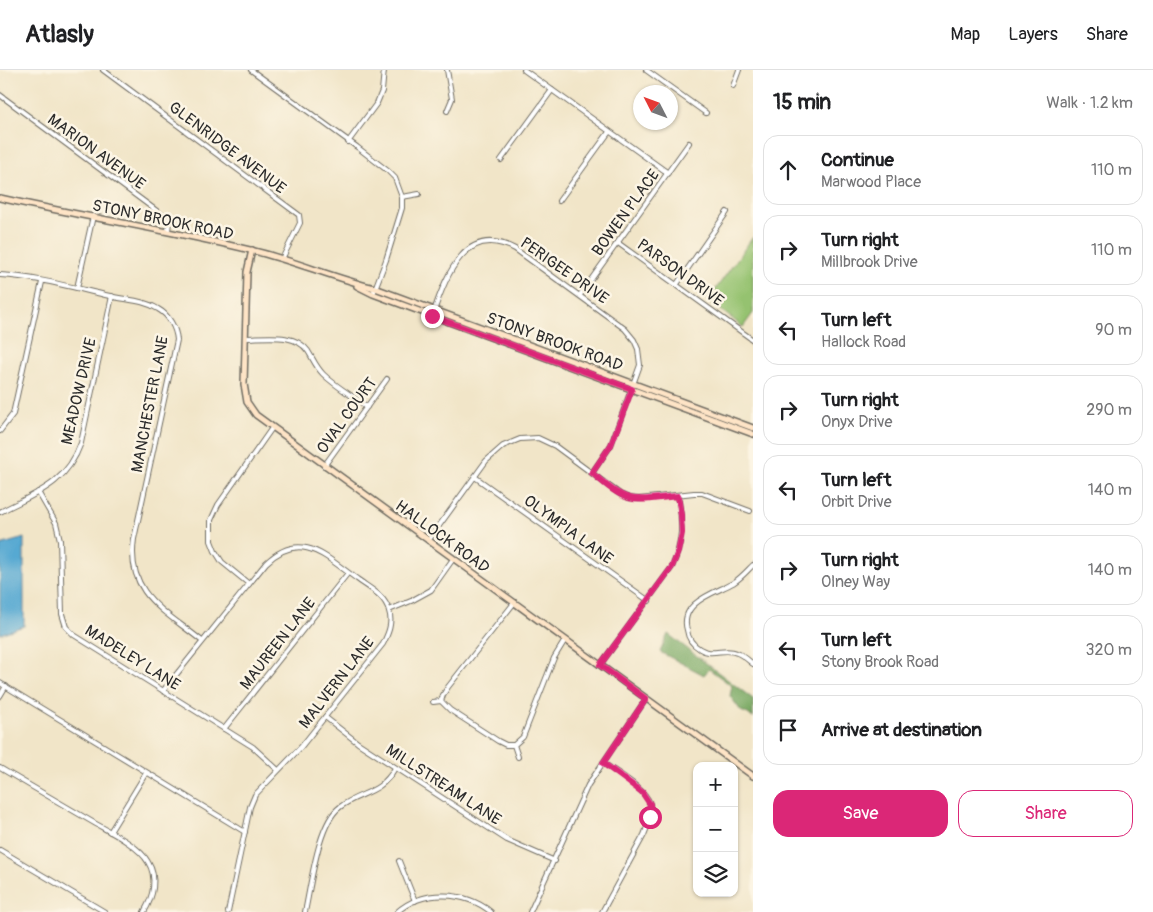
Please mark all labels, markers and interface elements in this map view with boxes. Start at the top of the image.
text: Atlasly [25,20,94,49]
text: Map [951,23,980,46]
text: Layers [1008,23,1058,46]
text: Share [1086,23,1128,46]
north arrow [633,85,678,130]
text: 15 min [773,89,831,116]
text: Walk · 1.2 km [1046,93,1133,113]
street label: GLENRIDGE AVENUE [165,97,290,198]
street label: MARION AVENUE [43,110,149,194]
text: Continue [821,148,894,172]
icon: ahead [774,156,802,184]
text: 110 m [1091,160,1132,180]
street label: BOWEN PLACE [588,165,664,260]
text: Marwood Place [821,172,921,192]
street label: STONY BROOK ROAD [91,195,235,245]
text: Turn right [821,228,899,252]
street label: PERIGEE DRIVE [516,233,613,309]
street label: PARSON DRIVE [633,235,728,311]
icon: right [774,236,802,264]
text: 110 m [1091,240,1132,260]
text: Millbrook Drive [821,252,918,272]
route end [421,305,444,328]
street label: STONY BROOK ROAD [484,308,626,376]
text: Turn left [821,308,891,332]
icon: left [774,316,802,344]
text: 90 m [1095,320,1132,340]
text: Hallock Road [821,332,906,352]
street label: MANCHESTER LANE [127,334,173,474]
street label: MEADOW DRIVE [57,336,101,447]
street label: OVAL COURT [312,373,381,458]
text: Turn right [821,388,899,412]
icon: right [774,396,802,424]
text: 290 m [1086,400,1132,420]
text: Onyx Drive [821,412,892,432]
text: Turn left [821,468,891,492]
icon: left [774,476,802,504]
text: 140 m [1088,480,1132,500]
street label: OLYMPIA LANE [520,491,617,569]
text: Orbit Drive [821,492,892,512]
street label: HALLOCK ROAD [391,496,493,578]
text: Turn right [821,548,899,572]
icon: right [774,556,802,584]
text: 140 m [1088,560,1132,580]
text: Olney Way [821,572,890,592]
street label: MAUREEN LANE [236,594,320,694]
street label: MADELEY LANE [81,621,184,695]
text: Turn left [821,628,891,652]
street label: MALVERN LANE [295,633,379,732]
icon: left [774,636,802,664]
text: 320 m [1086,640,1132,660]
text: Stony Brook Road [821,652,939,672]
icon: arrive [774,716,802,744]
text: Arrive at destination [821,718,982,742]
street label: MILLSTREAM LANE [382,740,505,830]
map controls [693,762,738,897]
button: + [693,762,738,807]
button: Save [773,790,948,837]
button: Share [958,790,1133,837]
route start [639,806,662,829]
button: − [693,807,738,852]
button: layers [693,852,738,897]

